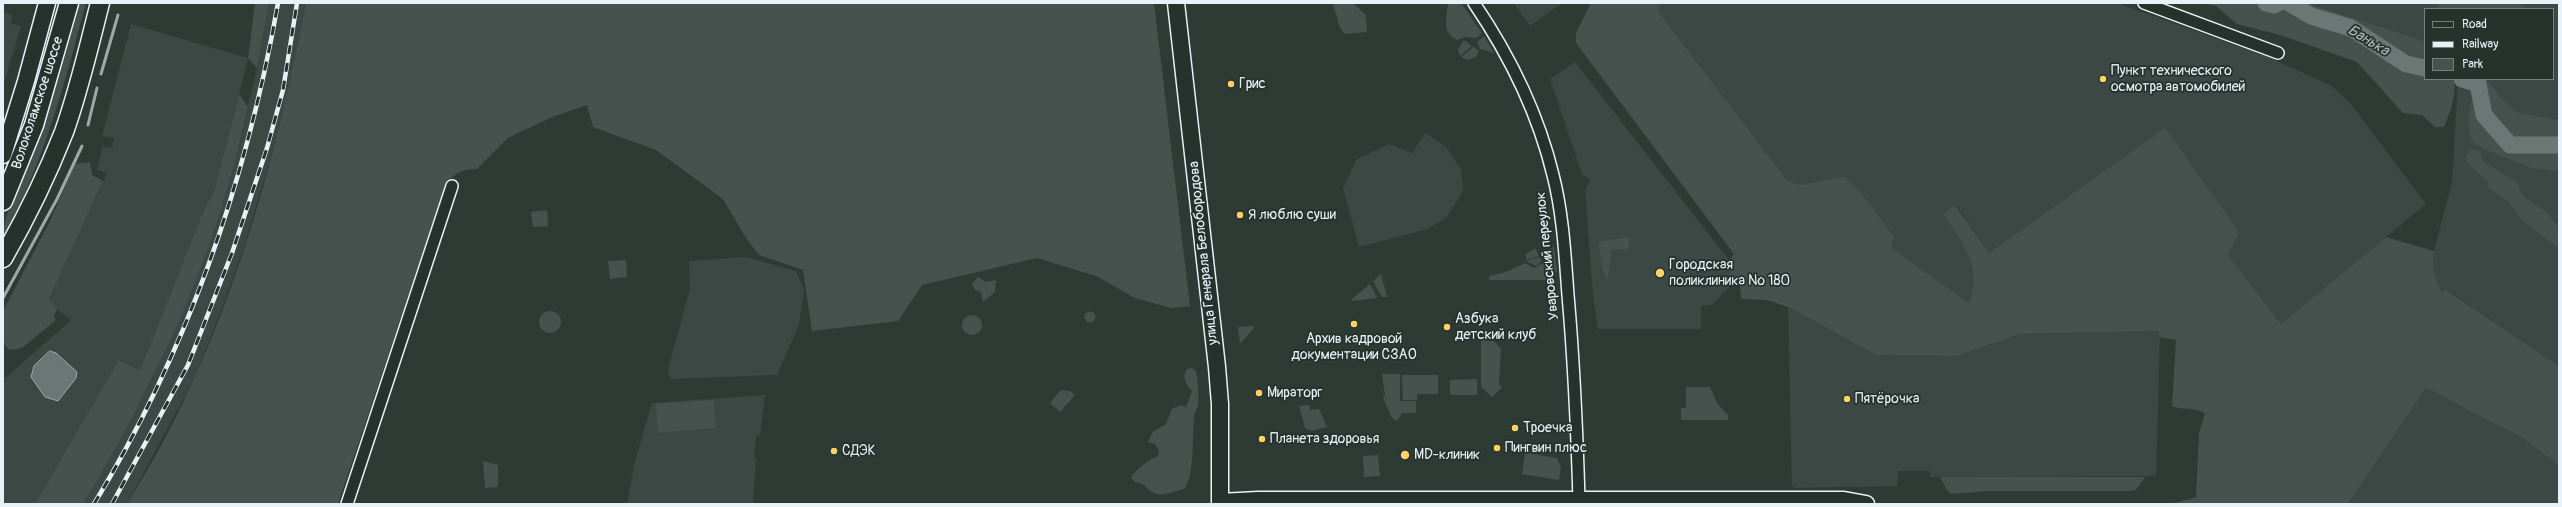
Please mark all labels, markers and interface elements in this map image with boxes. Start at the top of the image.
legend [2424,8,2554,80]
text: Road [2462,17,2487,32]
water label: Банька [2344,22,2392,60]
street label: Волоколамское шоссе [9,35,67,171]
text: Railway [2462,37,2498,52]
text: Park [2462,57,2483,72]
place label: Пункт технического осмотра автомобилей [2111,63,2245,96]
marker: Пункт технического осмотра автомобилей [2098,74,2108,84]
place label: Грис [1239,76,1266,92]
marker: Грис [1226,79,1236,89]
street label: улица Генерала Белобородова [1186,160,1222,346]
street label: Уваровский переулок [1533,191,1563,321]
place label: Я люблю суши [1248,207,1336,223]
marker: Я люблю суши [1235,210,1245,220]
place label: Городская поликлиника № 180 [1669,257,1790,290]
marker: Городская поликлиника № 180 [1654,267,1666,279]
place label: Азбука детский клуб [1455,311,1536,344]
marker: Архив кадровой документации СЗАО [1349,319,1359,329]
marker: Азбука детский клуб [1442,322,1452,332]
place label: Архив кадровой документации СЗАО [1291,331,1417,364]
place label: Мираторг [1267,385,1322,401]
marker: Мираторг [1254,388,1264,398]
place label: Пятёрочка [1855,391,1919,407]
marker: Пятёрочка [1842,394,1852,404]
place label: Троечка [1523,420,1573,436]
marker: Троечка [1510,423,1520,433]
place label: Планета здоровья [1270,431,1379,447]
marker: Планета здоровья [1257,434,1267,444]
place label: Пингвин плюс [1505,440,1587,456]
place label: СДЭК [842,443,875,459]
marker: Пингвин плюс [1492,443,1502,453]
marker: СДЭК [829,446,839,456]
place label: MD-клиник [1414,447,1480,463]
marker: MD-клиник [1399,449,1411,461]

